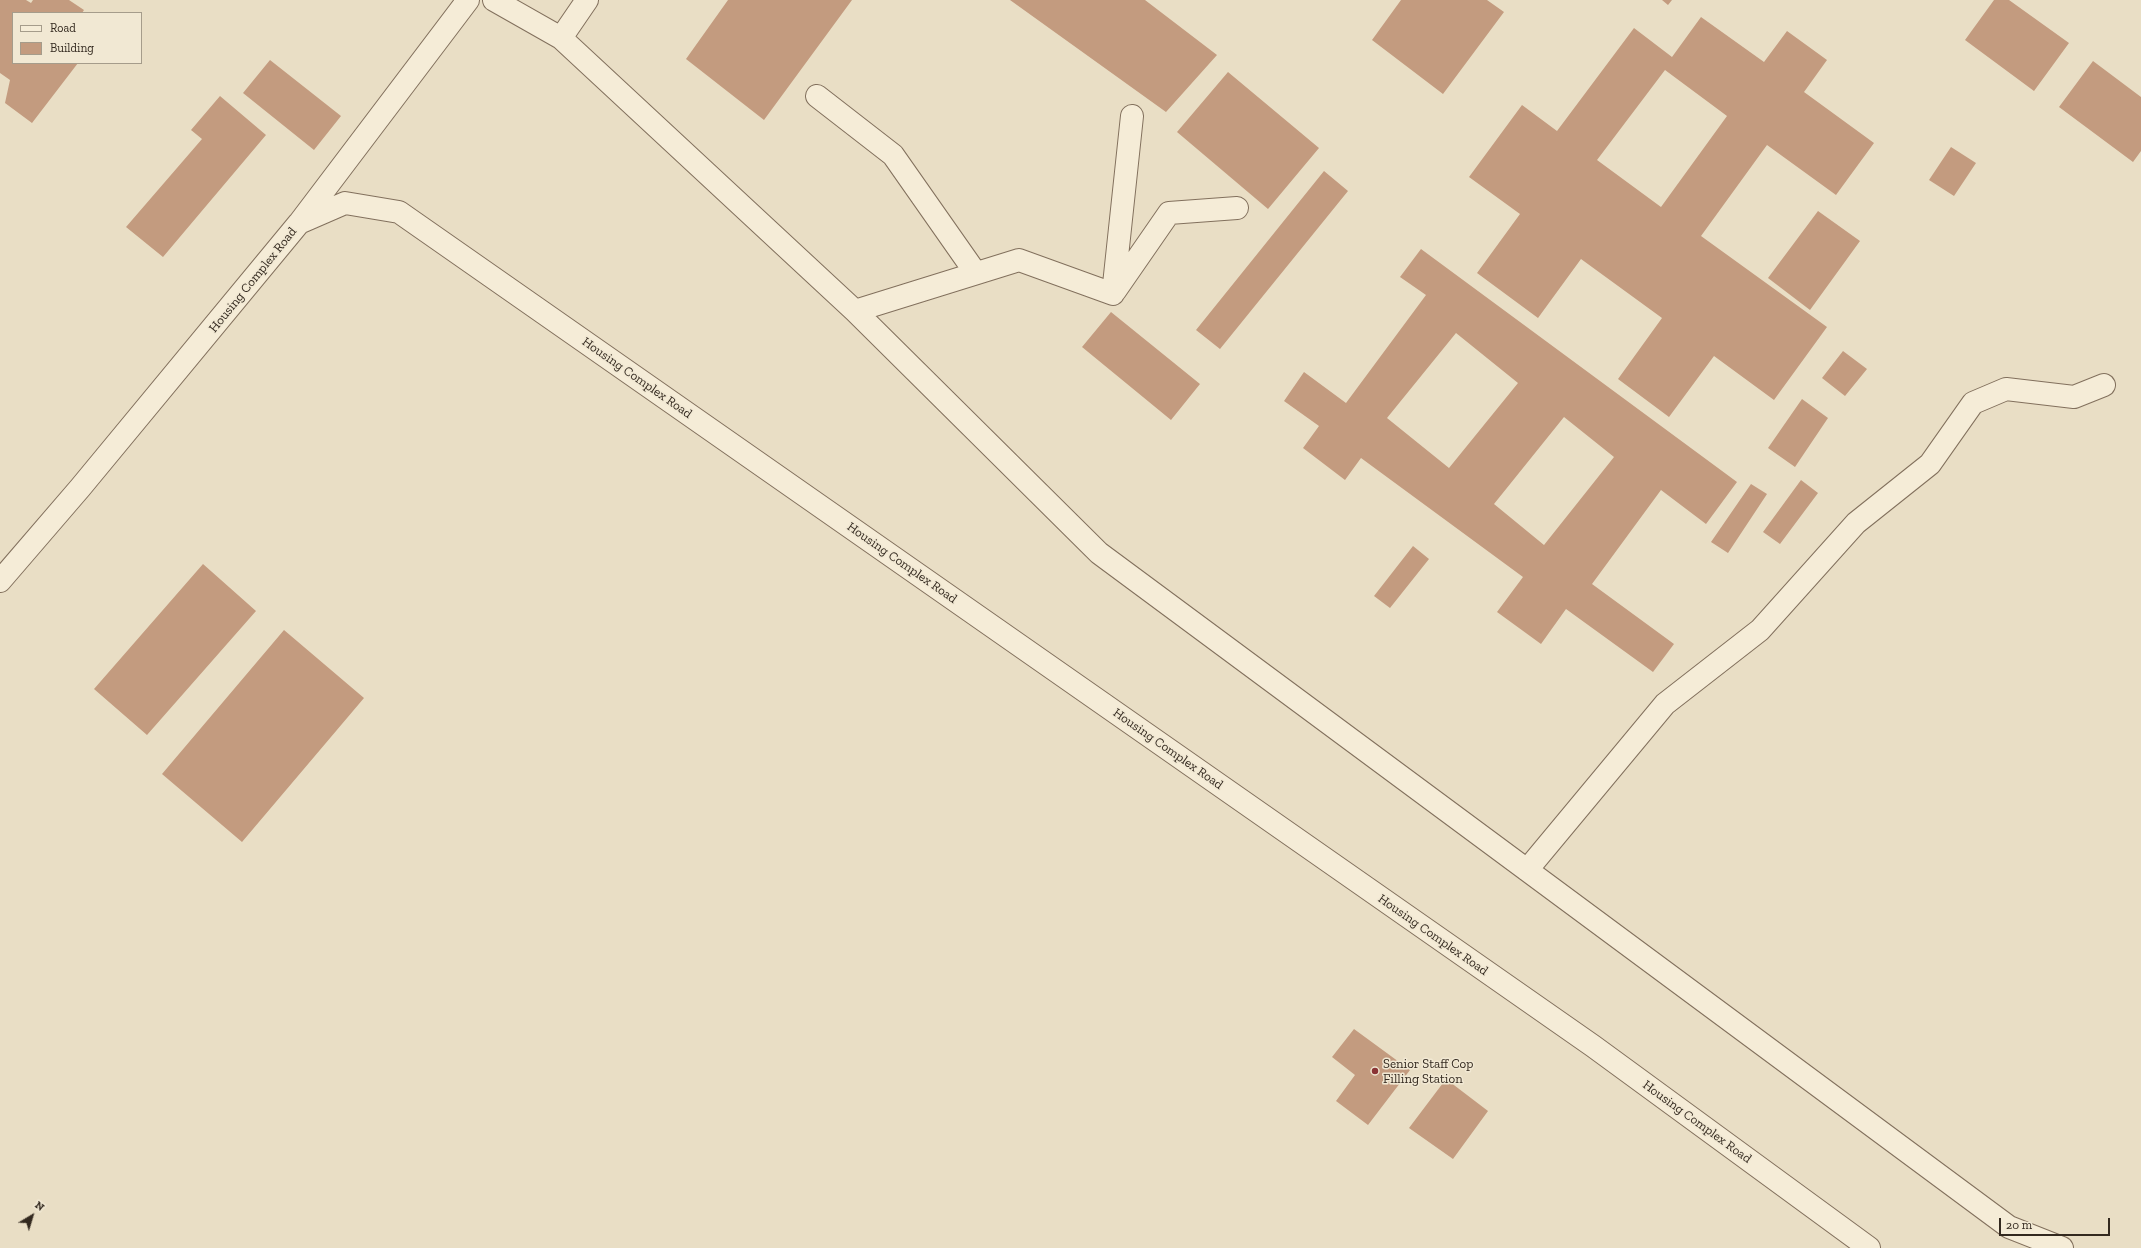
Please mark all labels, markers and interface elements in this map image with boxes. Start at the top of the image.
legend [12,12,142,64]
text: Road [50,21,76,35]
text: Building [50,41,94,55]
street label: Housing Complex Road [206,224,300,336]
street label: Housing Complex Road [579,334,695,422]
street label: Housing Complex Road [844,519,960,607]
street label: Housing Complex Road [1110,705,1226,793]
street label: Housing Complex Road [1375,891,1491,979]
place label: Senior Staff Cop Filling Station [1383,1056,1473,1087]
marker: Senior Staff Cop Filling Station [1370,1066,1380,1076]
street label: Housing Complex Road [1640,1077,1754,1167]
north arrow [12,1196,52,1236]
text: N [32,1198,47,1214]
scale bar [2001,1210,2112,1236]
text: 20 m [2006,1218,2032,1232]

